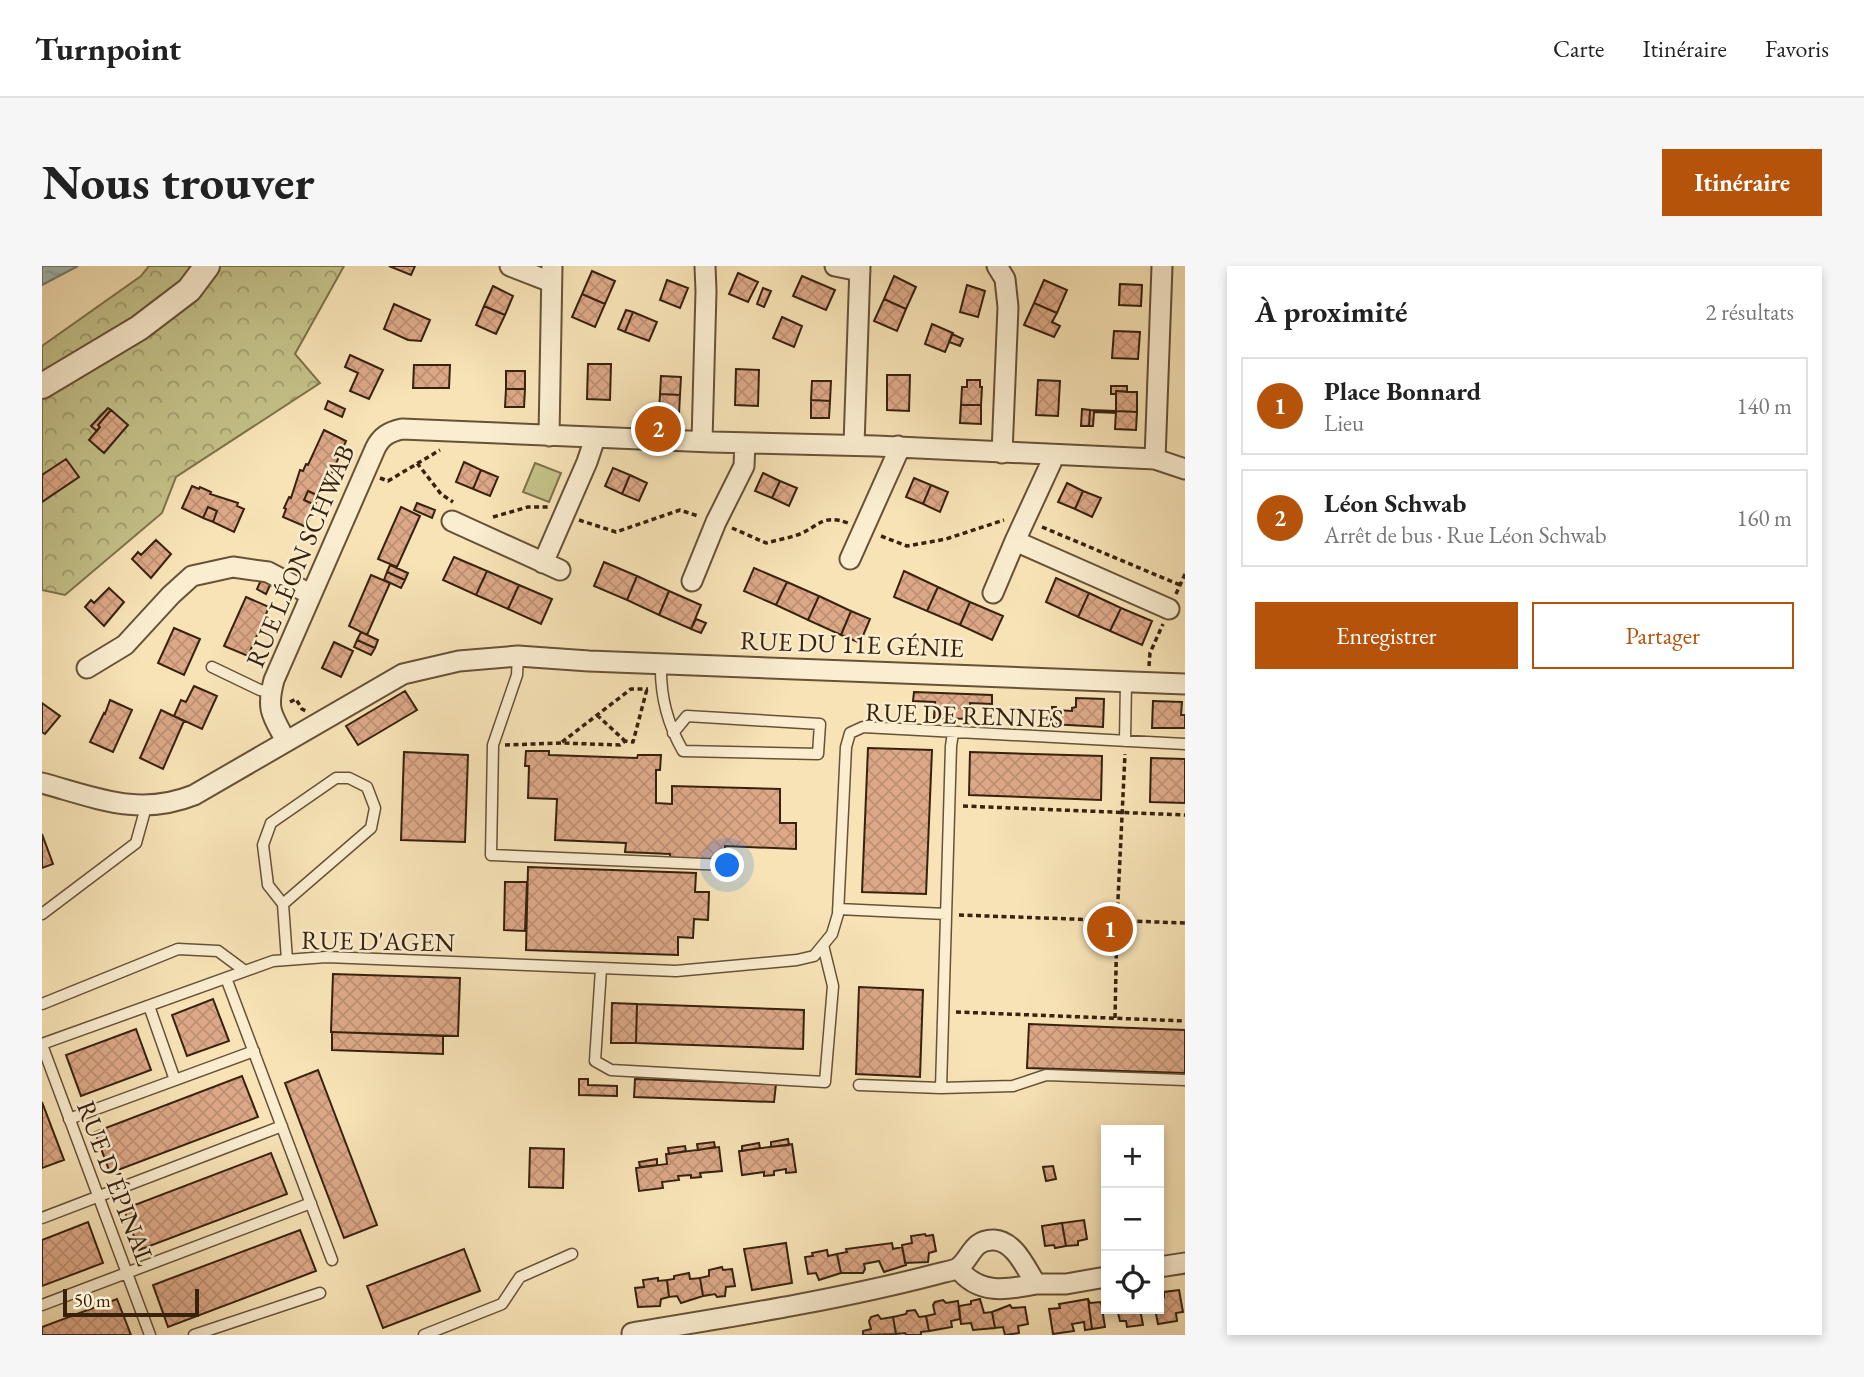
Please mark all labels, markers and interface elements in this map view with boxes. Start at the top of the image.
text: Turnpoint [35,27,181,70]
text: Carte [1553,33,1604,64]
text: Itinéraire [1642,33,1727,64]
text: Favoris [1765,33,1829,64]
button: Itinéraire [1662,149,1822,216]
text: Nous trouver [42,150,315,214]
text: À proximité [1255,292,1407,331]
text: 2 résultats [1706,297,1794,327]
text: Place Bonnard [1324,374,1481,408]
text: 1 [1274,391,1286,421]
text: 140 m [1736,391,1792,421]
pin: 2 [635,403,681,455]
text: Lieu [1324,408,1364,438]
street label: RUE LÉON SCHWAB [238,440,362,672]
text: Léon Schwab [1324,486,1466,520]
text: 2 [1274,503,1286,533]
text: 160 m [1736,503,1792,533]
text: Arrêt de bus · Rue Léon Schwab [1324,520,1607,550]
button: Enregistrer [1255,602,1518,669]
button: Partager [1532,602,1794,669]
street label: RUE DU 11E GÉNIE [739,623,965,665]
street label: RUE DE RENNES [864,695,1064,735]
your location [710,848,744,882]
pin: 1 [1087,903,1133,955]
street label: RUE D'AGEN [301,923,456,959]
street label: RUE D'ÉPINAL [69,1096,163,1270]
map controls [1101,1125,1164,1314]
button: + [1101,1125,1164,1188]
button: − [1101,1188,1164,1251]
button: locate [1101,1251,1164,1314]
scale bar [63,1286,200,1318]
text: 50 m [74,1288,111,1313]

